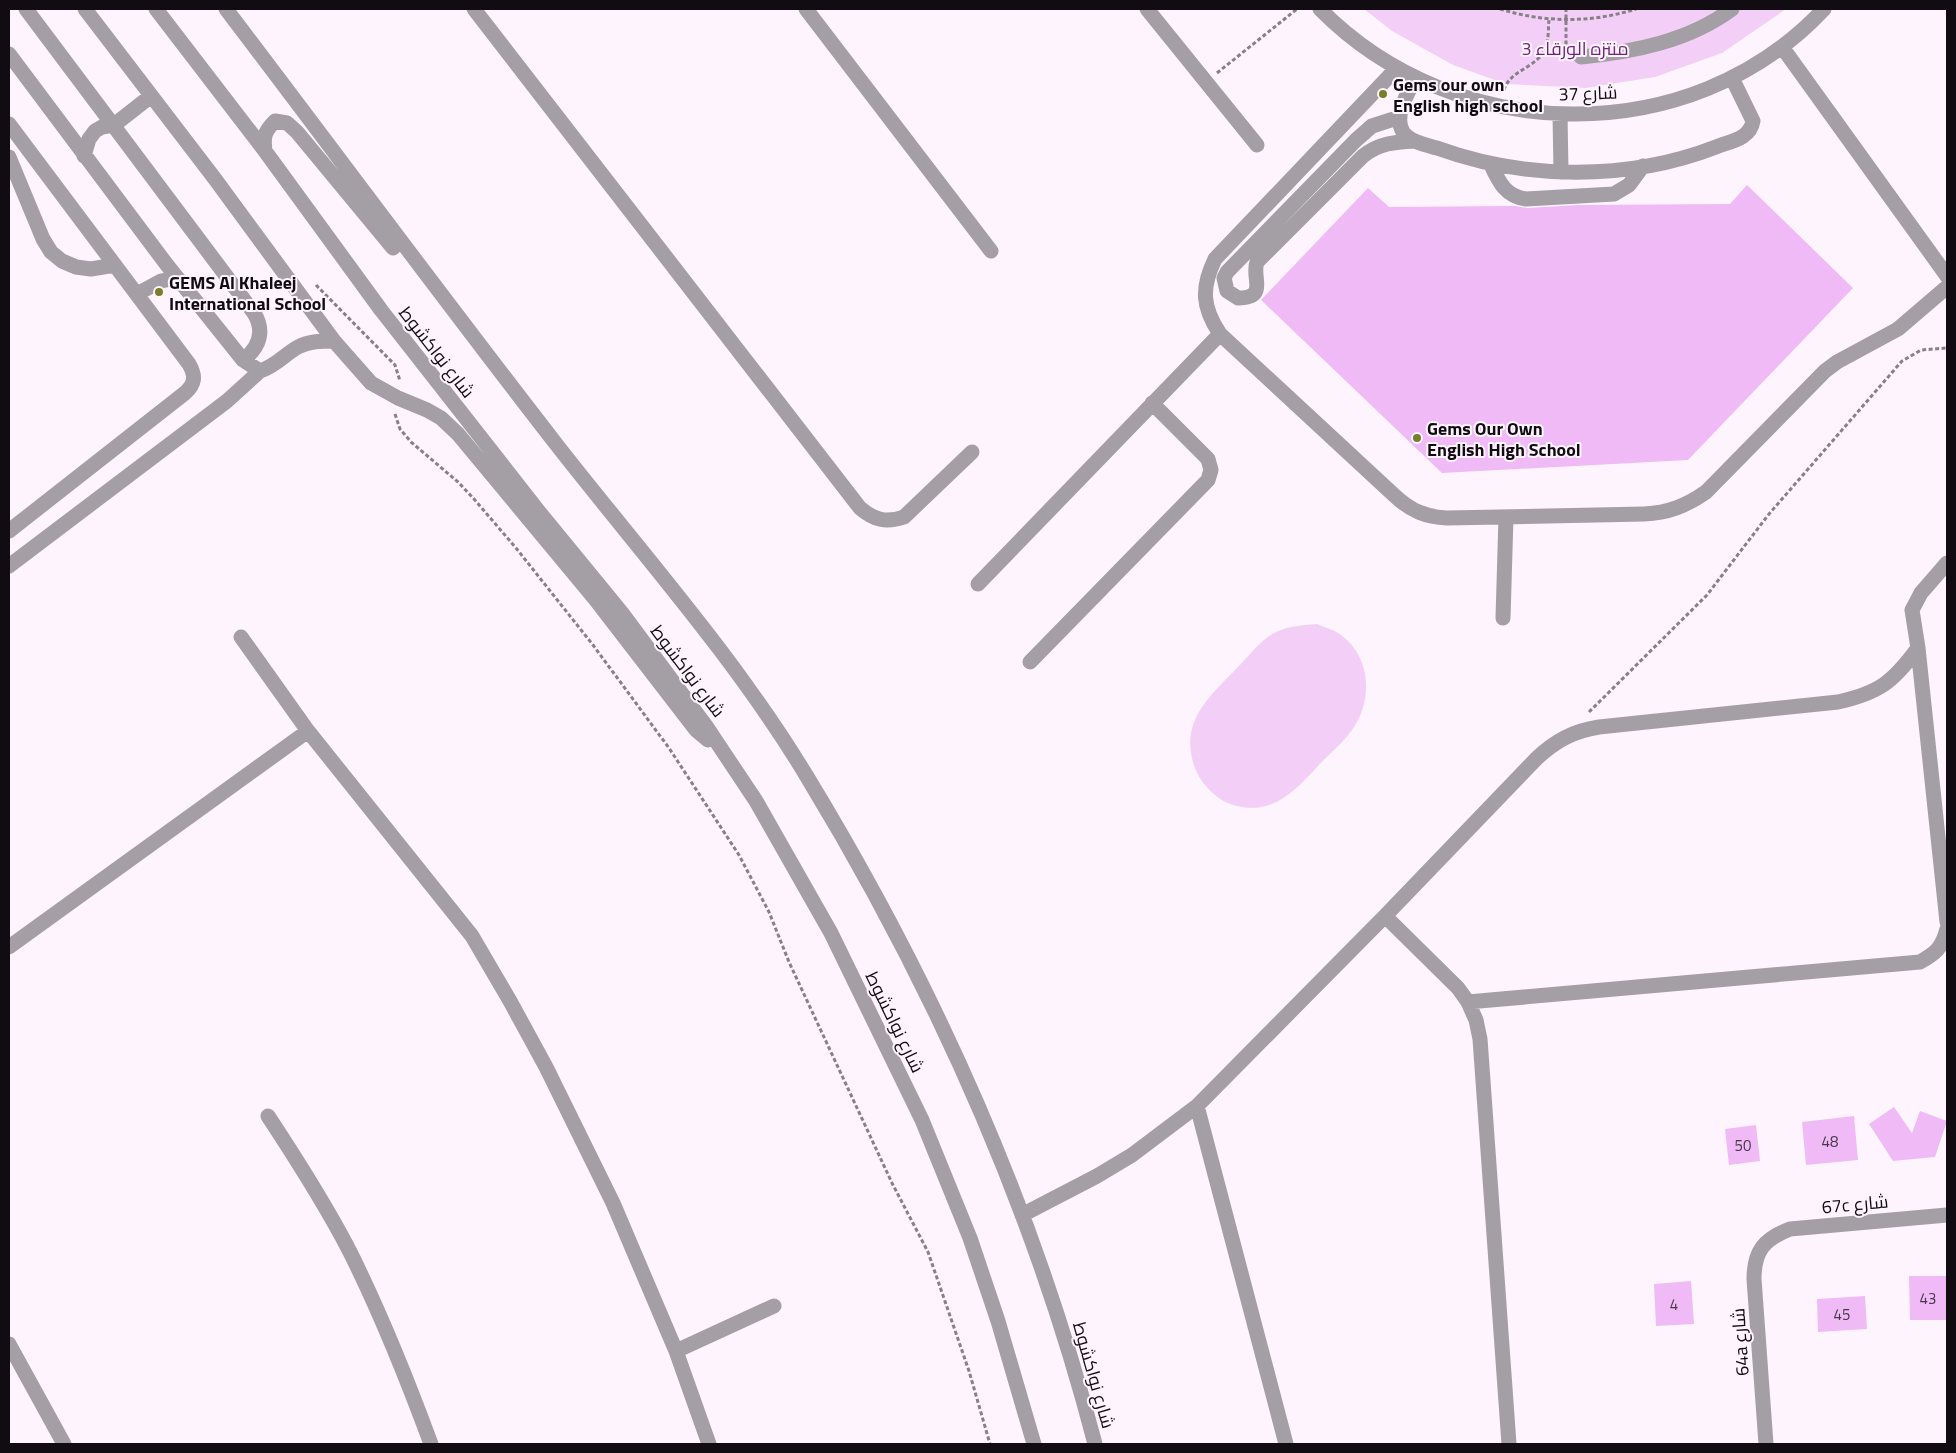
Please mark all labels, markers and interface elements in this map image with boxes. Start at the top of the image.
park label: منتزه الورقاء 3 [1521,35,1629,62]
place label: Gems our own English high school [1393,71,1543,119]
street label: شارع 37 [1558,78,1618,108]
marker: Gems our own English high school [1377,88,1389,100]
place label: GEMS Al Khaleej International School [169,269,326,317]
marker: GEMS Al Khaleej International School [153,286,165,298]
street label: شارع نواكشوط [393,300,481,404]
place label: Gems Our Own English High School [1427,415,1581,463]
marker: Gems Our Own English High School [1411,432,1423,444]
street label: شارع نواكشوط [644,619,732,723]
street label: شارع نواكشوط [859,967,931,1077]
house number: 48 [1822,1130,1838,1153]
house number: 50 [1735,1134,1751,1157]
street label: 67c شارع [1821,1188,1889,1220]
house number: 43 [1920,1287,1936,1310]
house number: 4 [1670,1293,1678,1316]
house number: 45 [1834,1303,1850,1326]
street label: 64a شارع [1724,1307,1756,1377]
street label: شارع نواكشوط [1066,1319,1122,1431]

